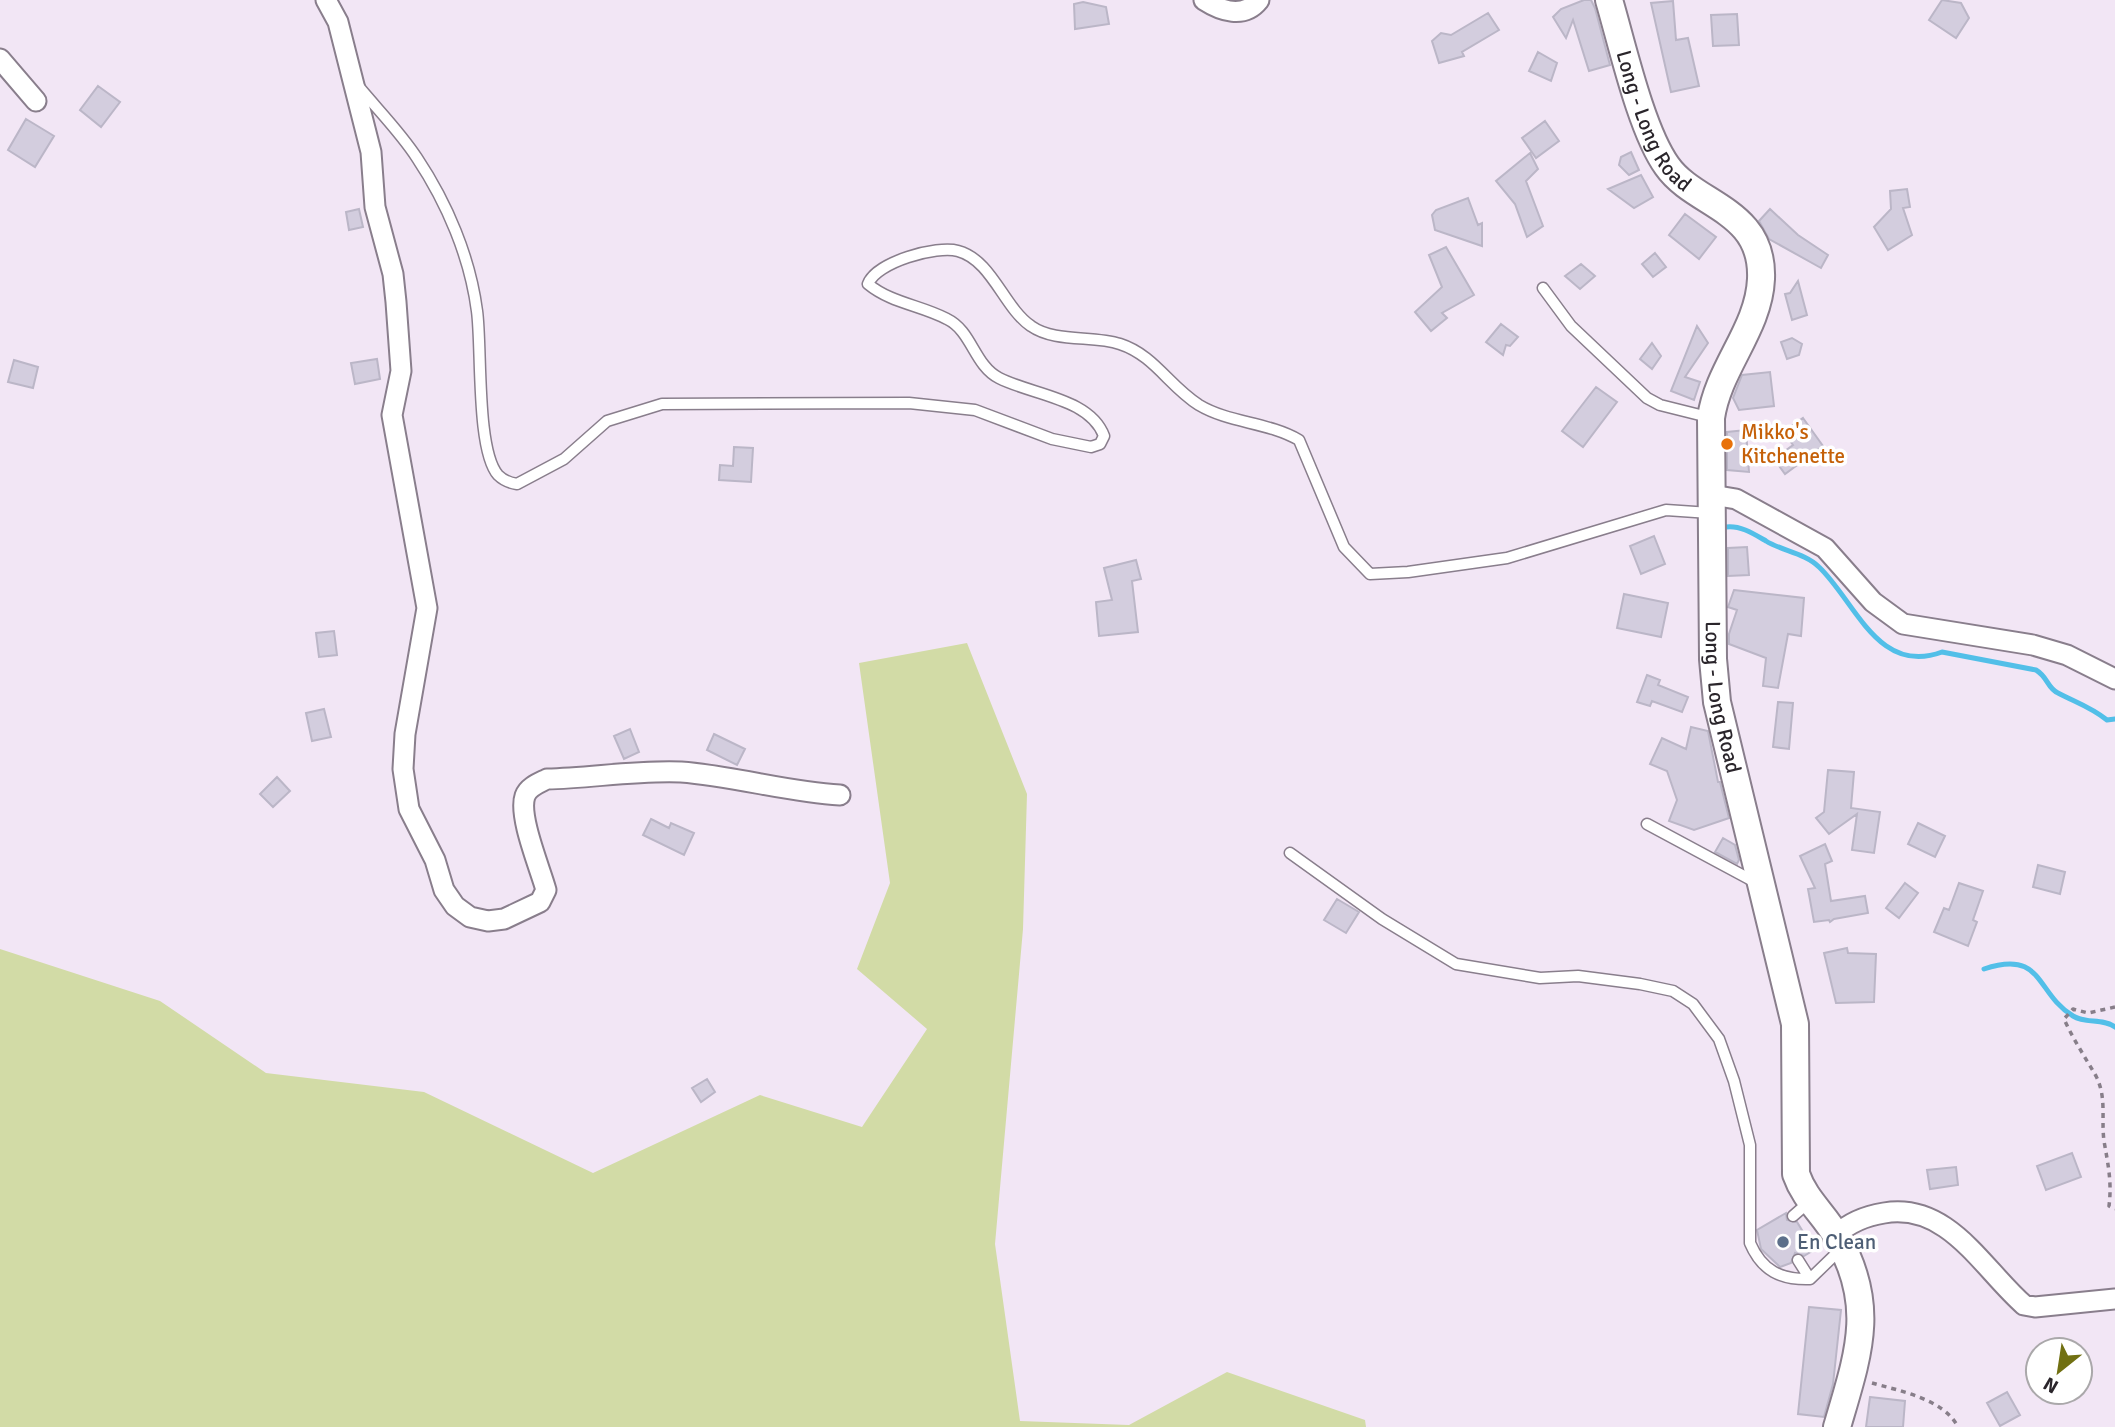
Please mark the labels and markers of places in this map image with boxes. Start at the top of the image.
place label: Mikko's Kitchenette [1741,419,1845,469]
marker: Mikko's Kitchenette [1719,436,1735,452]
place label: En Clean [1797,1229,1876,1255]
marker: En Clean [1775,1234,1791,1250]

